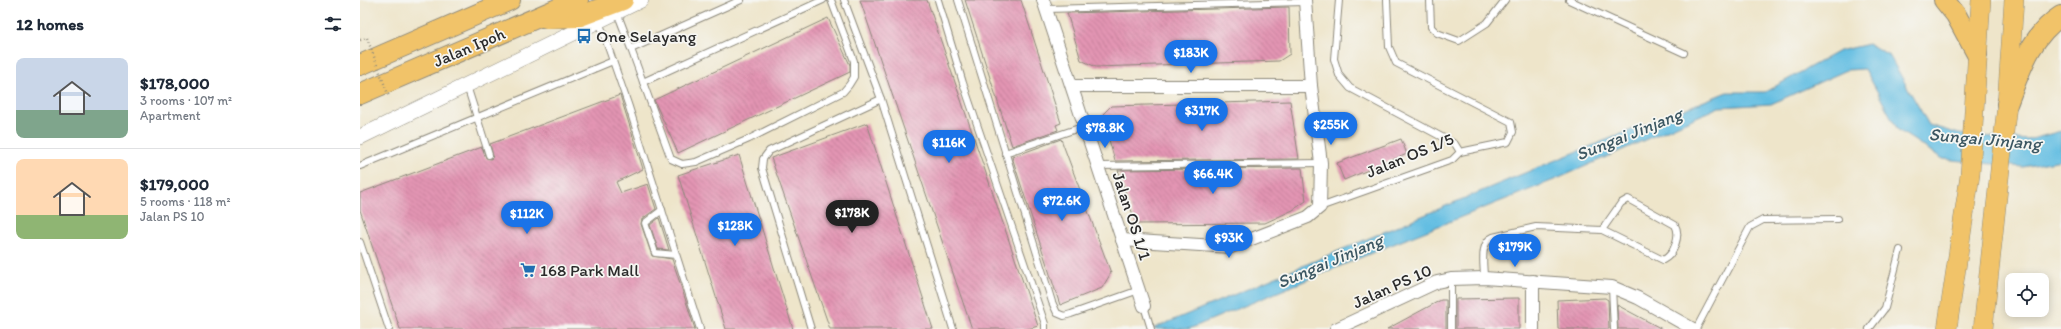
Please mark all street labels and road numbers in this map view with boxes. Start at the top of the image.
street label: Jalan Ipoh [430,23,509,71]
street label: Jalan OS 1/5 [1363,128,1457,182]
street label: Jalan OS 1/1 [1108,169,1156,263]
street label: Jalan PS 10 [1349,260,1435,312]

